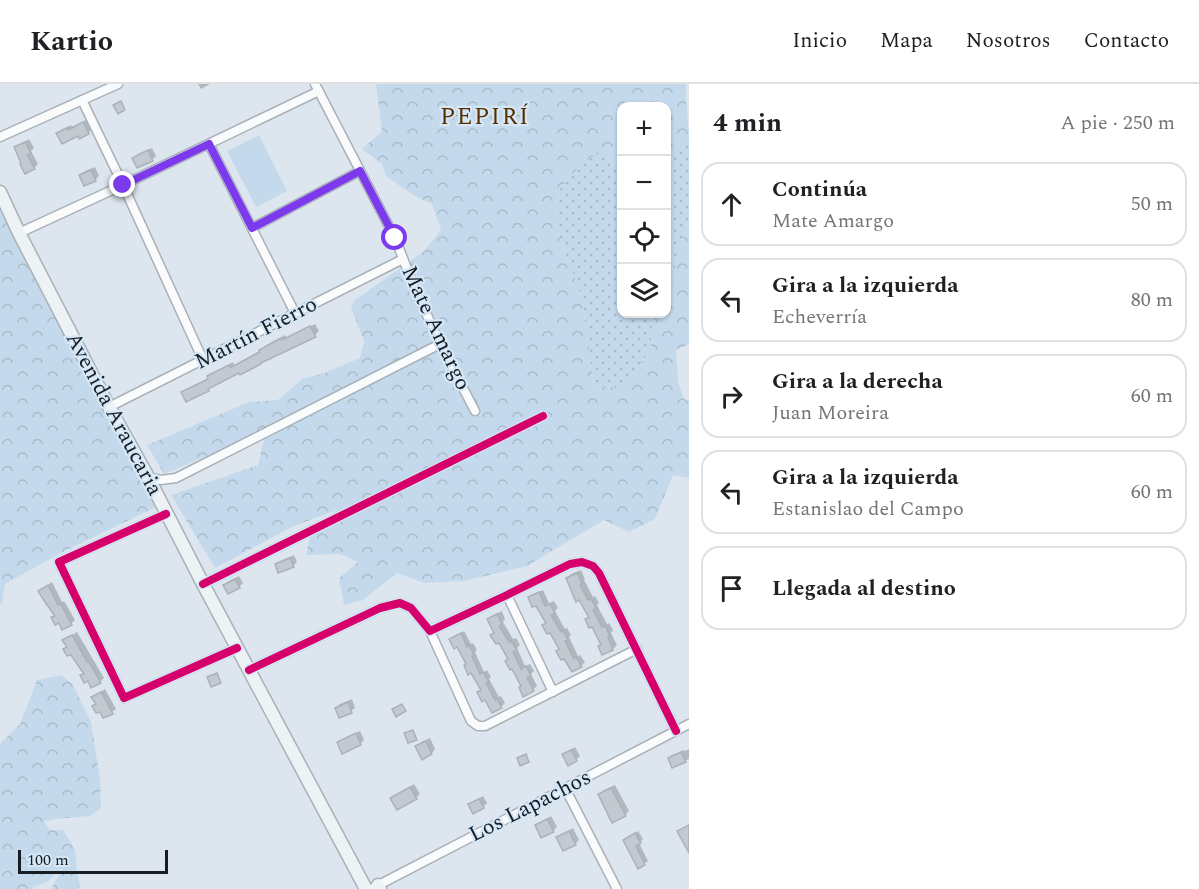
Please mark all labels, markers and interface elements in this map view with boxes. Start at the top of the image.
text: Kartio [30,20,113,63]
text: Inicio [792,25,847,57]
text: Mapa [880,25,933,57]
text: Nosotros [966,25,1051,57]
text: Contacto [1084,25,1169,57]
district label: PEPIRÍ [440,99,530,135]
map controls [617,102,671,318]
button: + [617,102,671,156]
text: 4 min [713,103,782,143]
text: A pie · 250 m [1061,108,1175,138]
button: − [617,156,671,210]
route end [109,171,135,197]
text: Continúa [772,173,867,206]
icon: ahead [715,188,748,221]
text: 50 m [1131,189,1173,219]
text: Mate Amargo [772,206,894,236]
button: locate [617,210,671,264]
route start [381,224,407,250]
street label: Mate Amargo [393,260,479,396]
button: layers [617,264,671,318]
text: Gira a la izquierda [772,269,959,302]
icon: left [715,284,748,317]
text: 80 m [1131,285,1173,315]
street label: Martín Fierro [189,288,323,378]
text: Echeverría [772,302,867,332]
street label: Avenida Araucaria [57,326,171,502]
text: Gira a la derecha [772,365,943,398]
icon: right [715,380,748,413]
text: 60 m [1131,381,1173,411]
text: Juan Moreira [772,398,889,428]
text: Gira a la izquierda [772,461,959,494]
icon: left [715,476,748,509]
text: 60 m [1131,477,1173,507]
text: Estanislao del Campo [772,494,964,524]
icon: arrive [715,572,748,605]
text: Llegada al destino [772,572,956,605]
street label: Los Lapachos [463,761,597,851]
scale bar [18,847,168,874]
text: 100 m [27,848,69,872]

